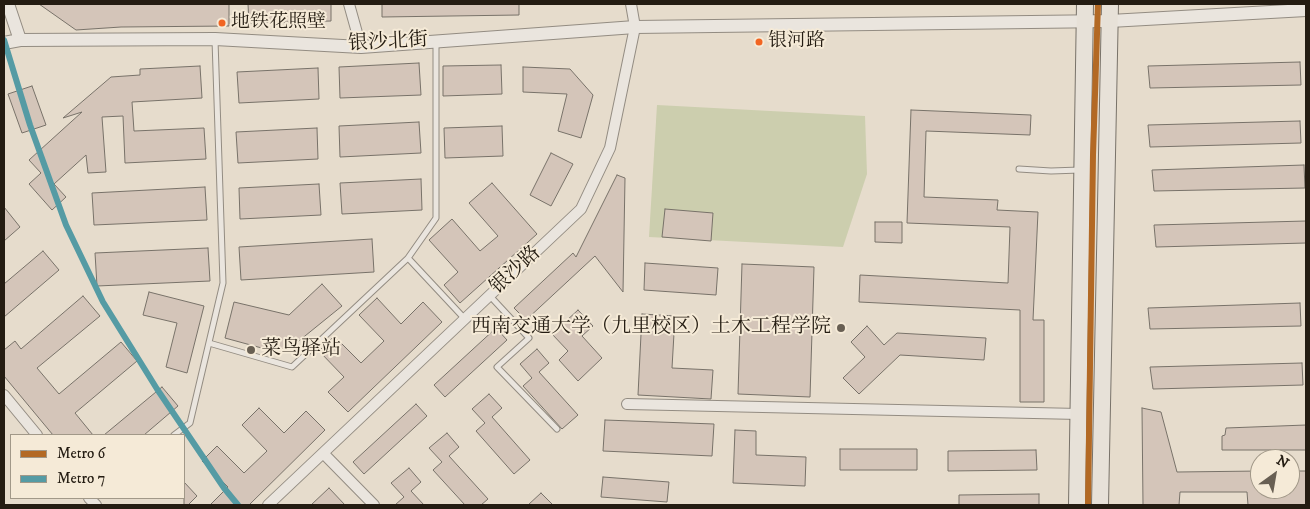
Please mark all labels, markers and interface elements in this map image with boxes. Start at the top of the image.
place label: 地铁花照壁 [231,12,326,34]
marker: 地铁花照壁 [217,18,227,28]
street label: 银沙北街 [347,29,429,57]
place label: 银河路 [768,31,825,53]
marker: 银河路 [754,37,764,47]
street label: 银沙路 [486,242,546,300]
place label: 西南交通大学（九里校区）土木工程学院 [471,316,831,340]
marker: 西南交通大学（九里校区）土木工程学院 [835,322,847,334]
place label: 菜鸟驿站 [261,338,341,362]
marker: 菜鸟驿站 [245,344,257,356]
legend [10,434,185,499]
text: Metro 6 [57,444,105,463]
north arrow [1250,449,1300,499]
text: N [1273,451,1292,473]
text: Metro 7 [57,469,106,488]

